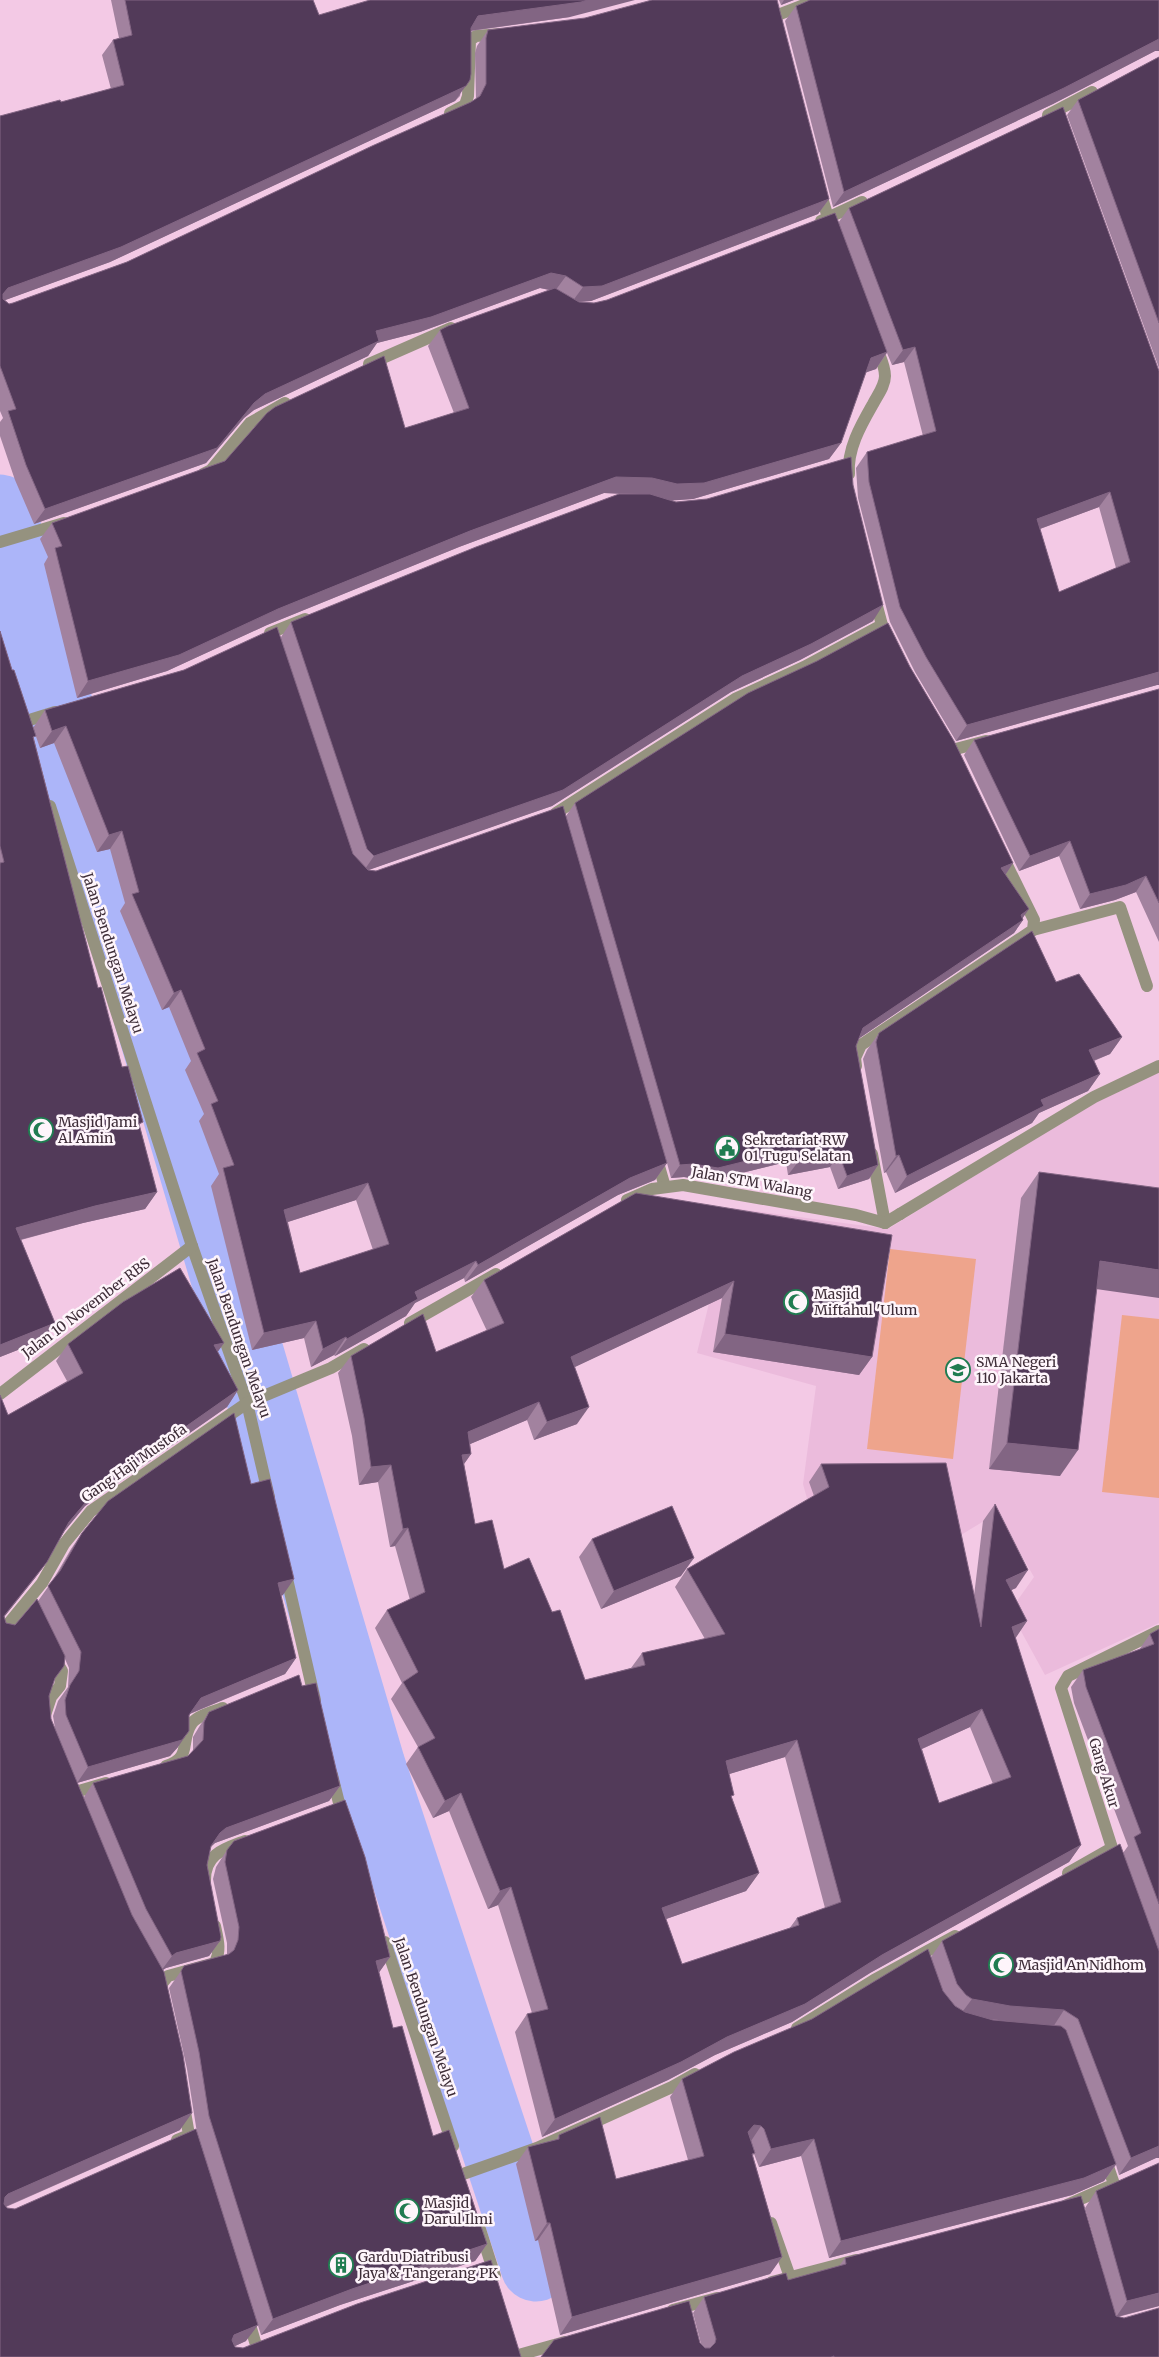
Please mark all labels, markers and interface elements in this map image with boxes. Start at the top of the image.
street label: Jalan Bendungan Melayu [78,870,148,1036]
place label: Masjid Jami Al Amin [57,1113,138,1147]
mosque icon: Masjid Jami Al Amin [28,1117,54,1143]
place label: Sekretariat RW 01 Tugu Selatan [744,1131,851,1165]
public building icon: Sekretariat RW 01 Tugu Selatan [714,1135,740,1161]
street label: Jalan STM Walang [689,1162,814,1202]
street label: Jalan 10 November RBS [18,1254,154,1363]
street label: Jalan Bendungan Melayu [203,1255,275,1420]
place label: Masjid Miftahul 'Ulum [814,1285,917,1319]
mosque icon: Masjid Miftahul 'Ulum [783,1289,809,1315]
place label: SMA Negeri 110 Jakarta [976,1353,1057,1387]
school or university icon: SMA Negeri 110 Jakarta [945,1357,971,1383]
street label: Gang Haji Mustofa [78,1420,190,1506]
street label: Gang Akur [1085,1736,1123,1810]
street label: Jalan Bendungan Melayu [390,1934,462,2099]
mosque icon: Masjid An Nidhom [988,1952,1014,1978]
place label: Masjid An Nidhom [1018,1956,1144,1974]
place label: Masjid Darul Ilmi [424,2194,493,2228]
mosque icon: Masjid Darul Ilmi [394,2198,420,2224]
place label: Gardu Diatribusi Jaya & Tangerang PK [357,2248,499,2282]
building icon: Gardu Diatribusi Jaya & Tangerang PK [328,2252,354,2278]

